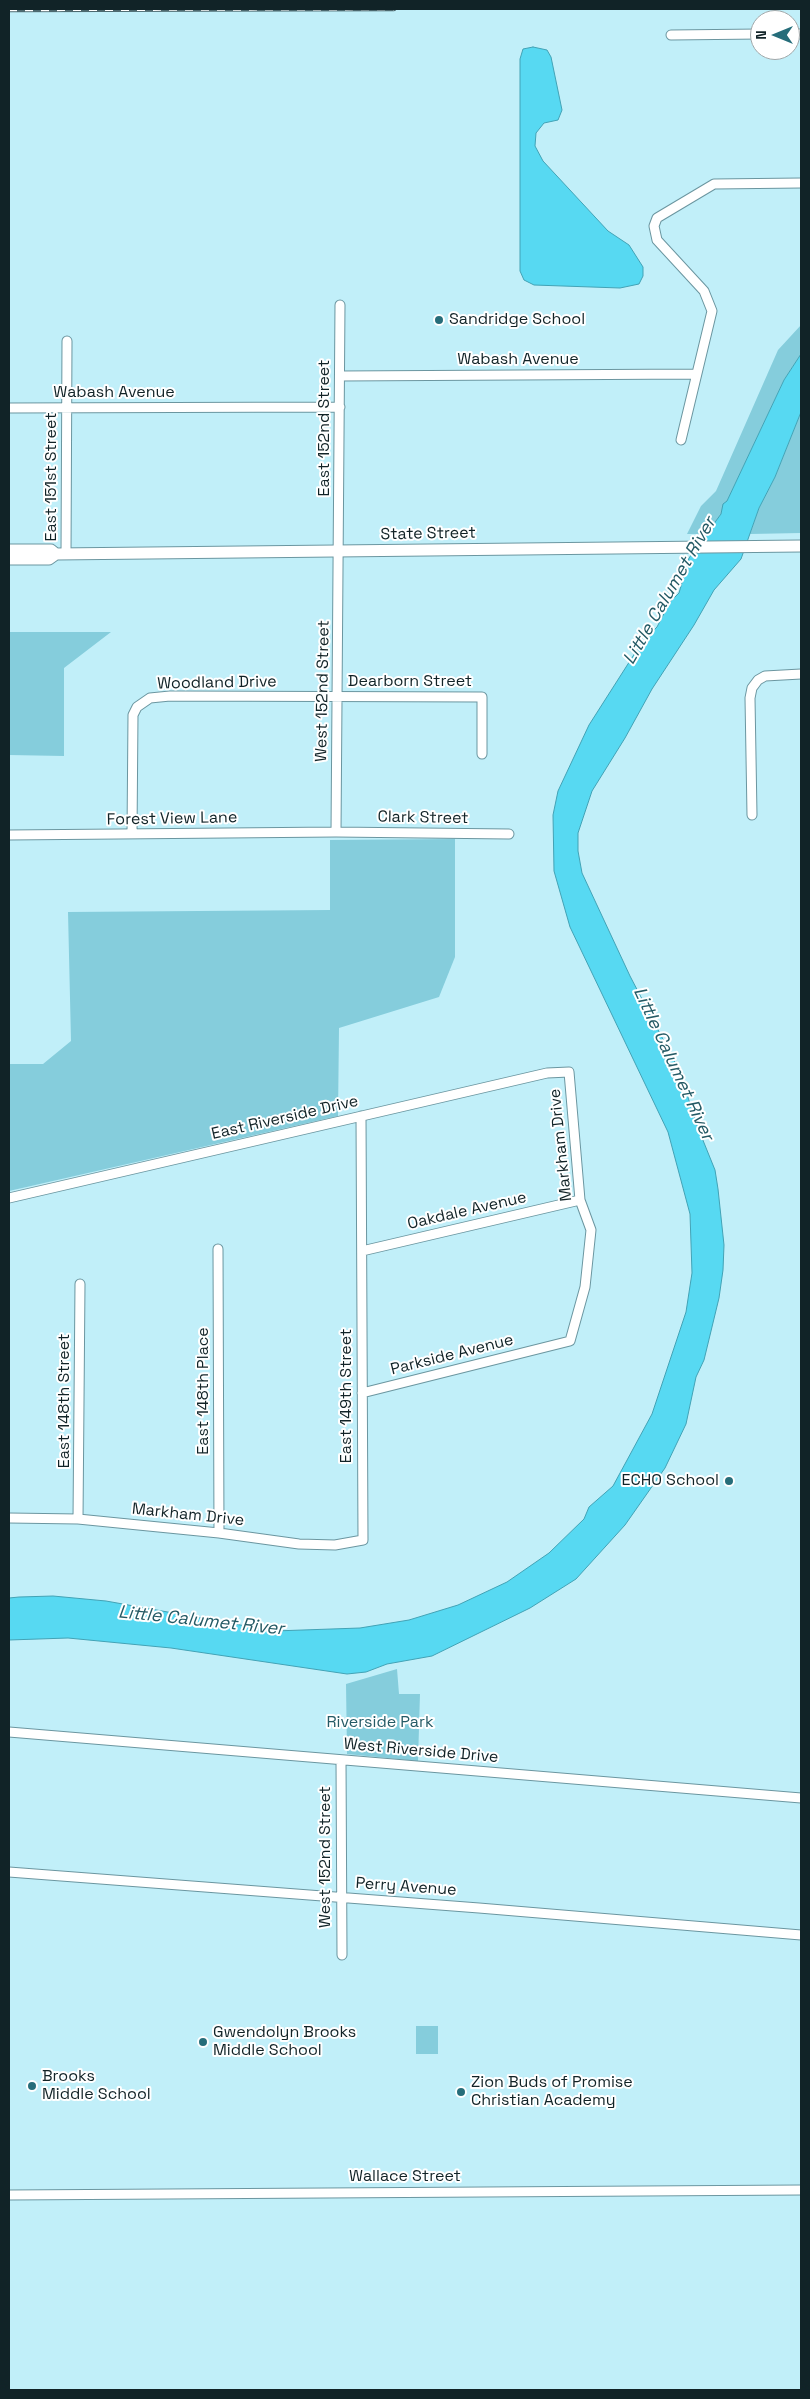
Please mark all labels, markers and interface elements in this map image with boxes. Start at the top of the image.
north arrow [750,10,800,60]
text: N [752,30,770,40]
place label: Sandridge School [449,310,585,330]
marker: Sandridge School [433,314,445,326]
street label: Wabash Avenue [457,350,579,370]
street label: East 152nd Street [315,360,335,496]
street label: Wabash Avenue [53,383,175,403]
street label: East 151st Street [42,412,62,542]
water label: Little Calumet River [619,513,721,669]
street label: State Street [380,524,476,544]
street label: West 152nd Street [312,620,334,762]
street label: Woodland Drive [157,672,277,694]
street label: Dearborn Street [348,672,472,692]
street label: Forest View Lane [107,808,237,830]
street label: Clark Street [377,808,469,828]
water label: Little Calumet River [628,984,718,1144]
street label: Markham Drive [546,1088,576,1202]
street label: East Riverside Drive [210,1092,360,1144]
street label: Oakdale Avenue [406,1188,528,1234]
street label: East 148th Place [194,1327,214,1455]
street label: East 149th Street [337,1329,357,1463]
street label: Parkside Avenue [389,1330,515,1380]
street label: East 148th Street [55,1334,75,1468]
place label: ECHO School [622,1471,719,1491]
marker: ECHO School [723,1475,735,1487]
street label: Markham Drive [131,1500,245,1530]
water label: Little Calumet River [117,1602,285,1640]
park label: Riverside Park [326,1713,434,1733]
street label: West Riverside Drive [343,1735,499,1767]
street label: West 152nd Street [316,1786,336,1928]
street label: Perry Avenue [355,1874,457,1900]
place label: Gwendolyn Brooks Middle School [213,2023,356,2061]
marker: Gwendolyn Brooks Middle School [197,2036,209,2048]
place label: Brooks Middle School [42,2067,151,2105]
place label: Zion Buds of Promise Christian Academy [471,2073,633,2111]
marker: Brooks Middle School [26,2080,38,2092]
marker: Zion Buds of Promise Christian Academy [455,2086,467,2098]
street label: Wallace Street [349,2167,461,2187]

